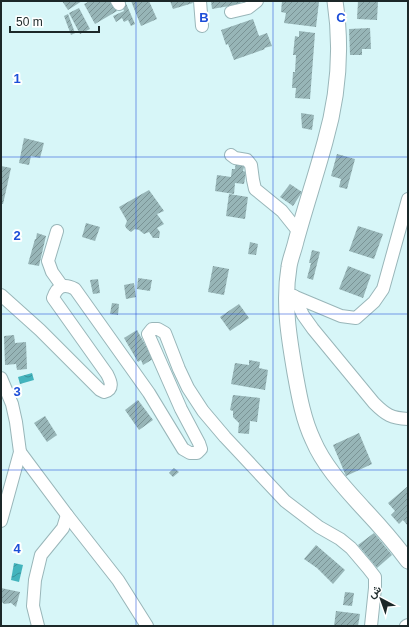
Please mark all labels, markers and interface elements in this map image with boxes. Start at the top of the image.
scale bar [10,8,99,34]
text: B [199,10,209,25]
text: C [336,10,346,25]
text: 50 m [16,15,43,29]
text: 1 [13,71,21,86]
text: 2 [13,228,21,243]
text: 3 [13,384,21,399]
text: 4 [13,541,21,556]
north arrow [361,579,401,619]
text: ش [366,583,384,601]

